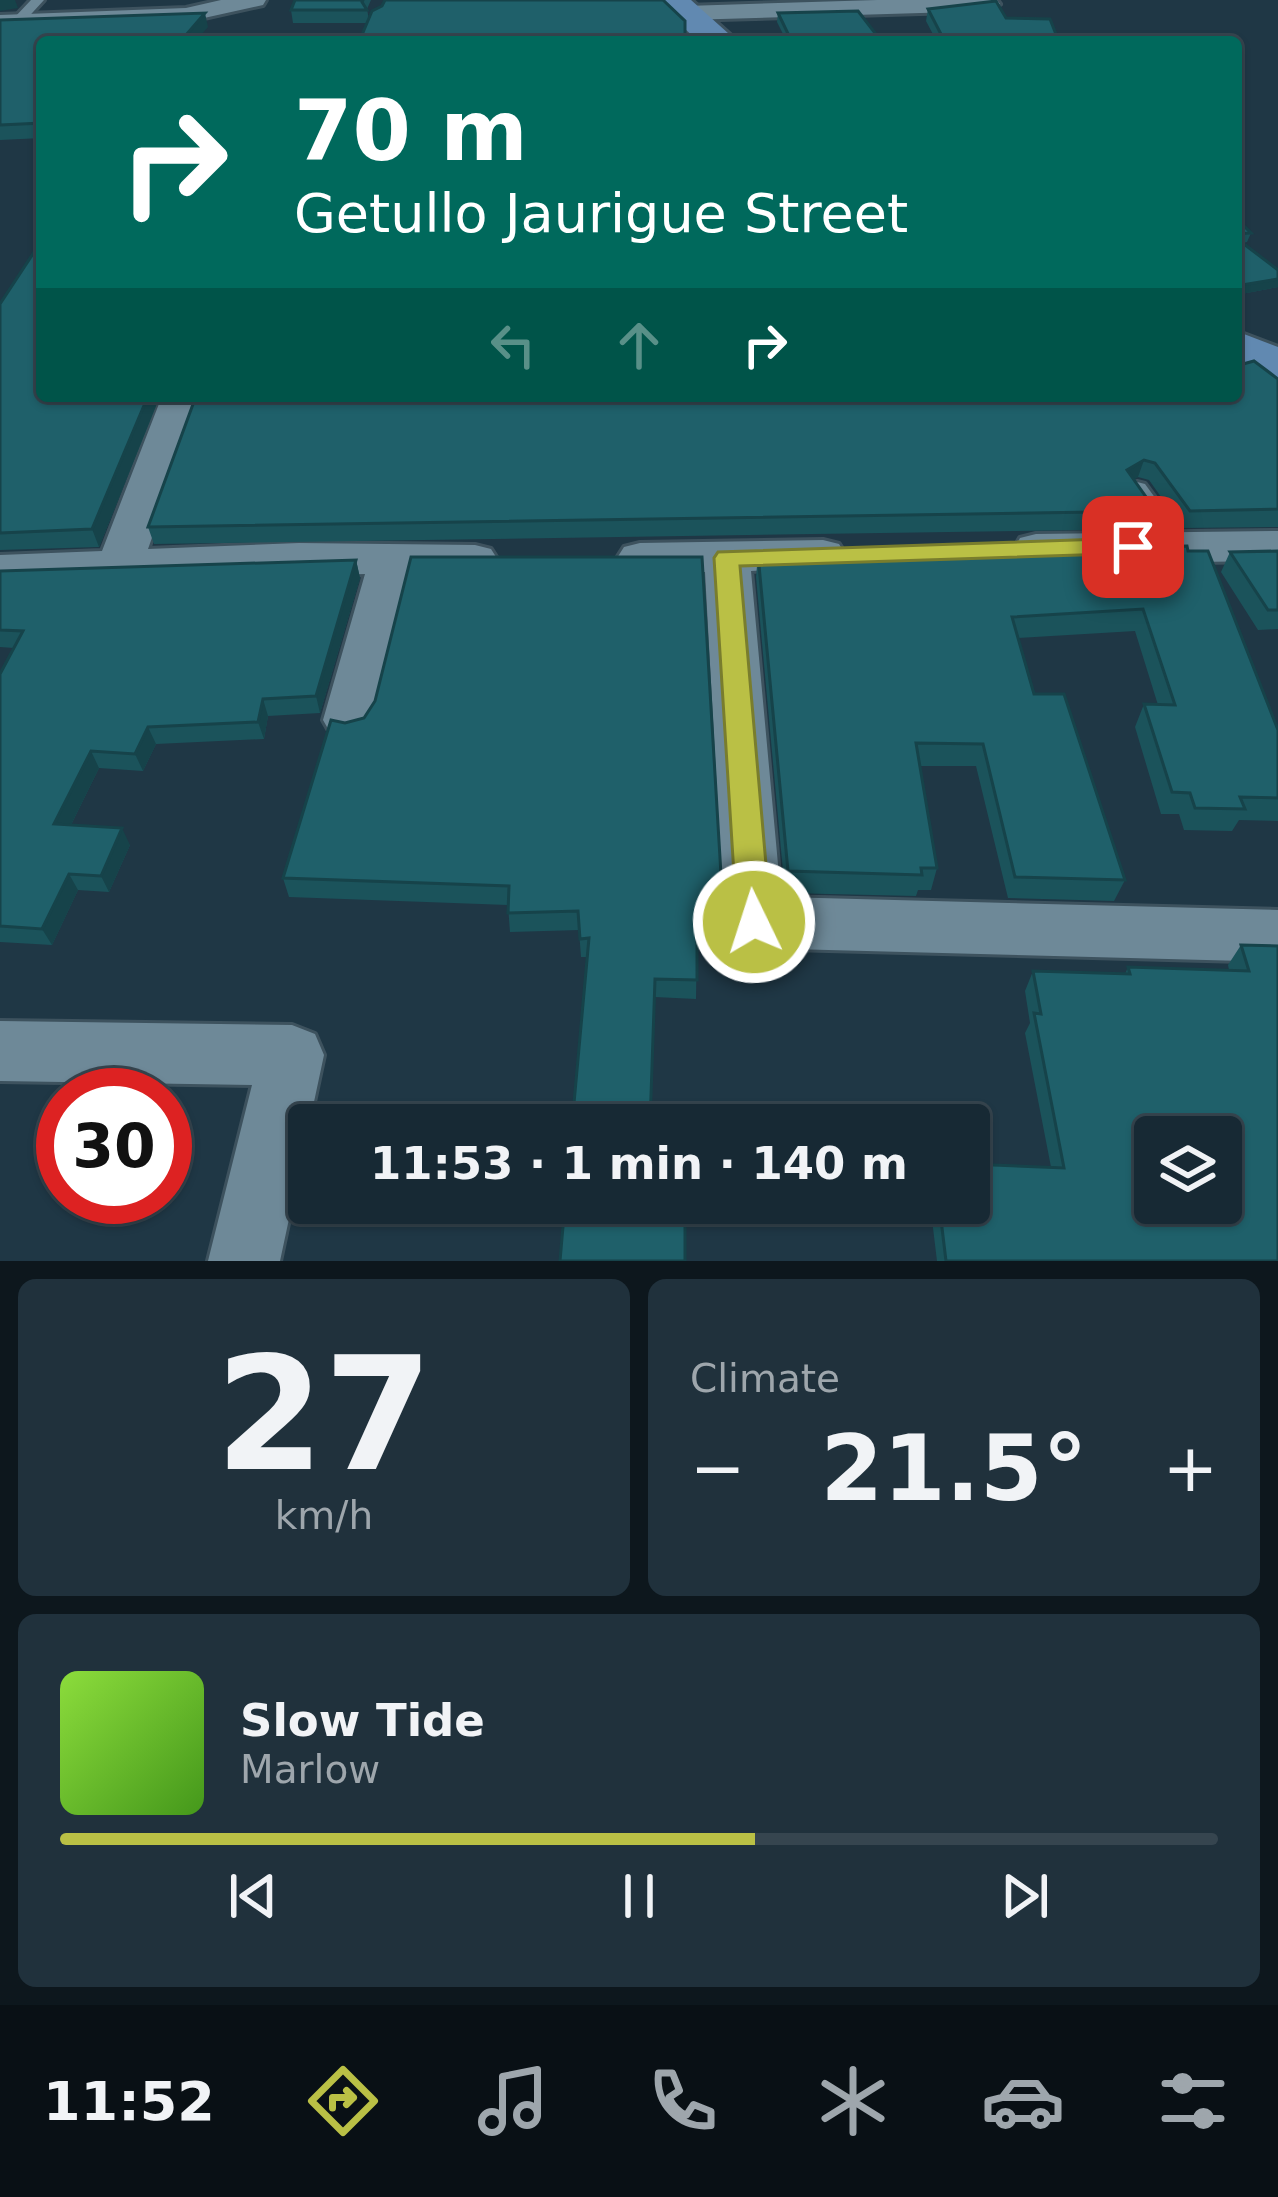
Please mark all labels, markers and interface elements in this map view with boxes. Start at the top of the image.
text: 70 m [294,82,528,180]
icon: right [96,84,252,240]
text: Getullo Jaurigue Street [294,182,908,245]
icon: left [480,312,546,378]
icon: ahead [606,312,672,378]
icon: right [732,312,798,378]
pin [1082,496,1184,598]
icon: arrive [1100,514,1166,580]
position arrow [691,859,817,985]
speed limit sign: 30 [36,1068,192,1224]
map controls [1134,1116,1242,1224]
button: layers [1134,1116,1242,1224]
text: 11:53 · 1 min · 140 m [370,1137,908,1190]
text: 27 [215,1324,433,1506]
text: Climate [690,1356,840,1401]
text: 21.5° [820,1416,1088,1521]
text: − [690,1430,745,1507]
text: + [1163,1430,1218,1507]
text: km/h [275,1493,373,1538]
text: Slow Tide [240,1694,485,1747]
text: Marlow [240,1747,380,1792]
icon: previous [220,1863,286,1929]
icon: pause [606,1863,672,1929]
icon: next [992,1863,1058,1929]
icon: directions [301,2059,385,2143]
icon: music [471,2059,555,2143]
icon: phone [641,2059,725,2143]
icon: climate [811,2059,895,2143]
icon: car [981,2059,1065,2143]
icon: filters [1151,2059,1235,2143]
text: 11:52 [43,2070,215,2133]

